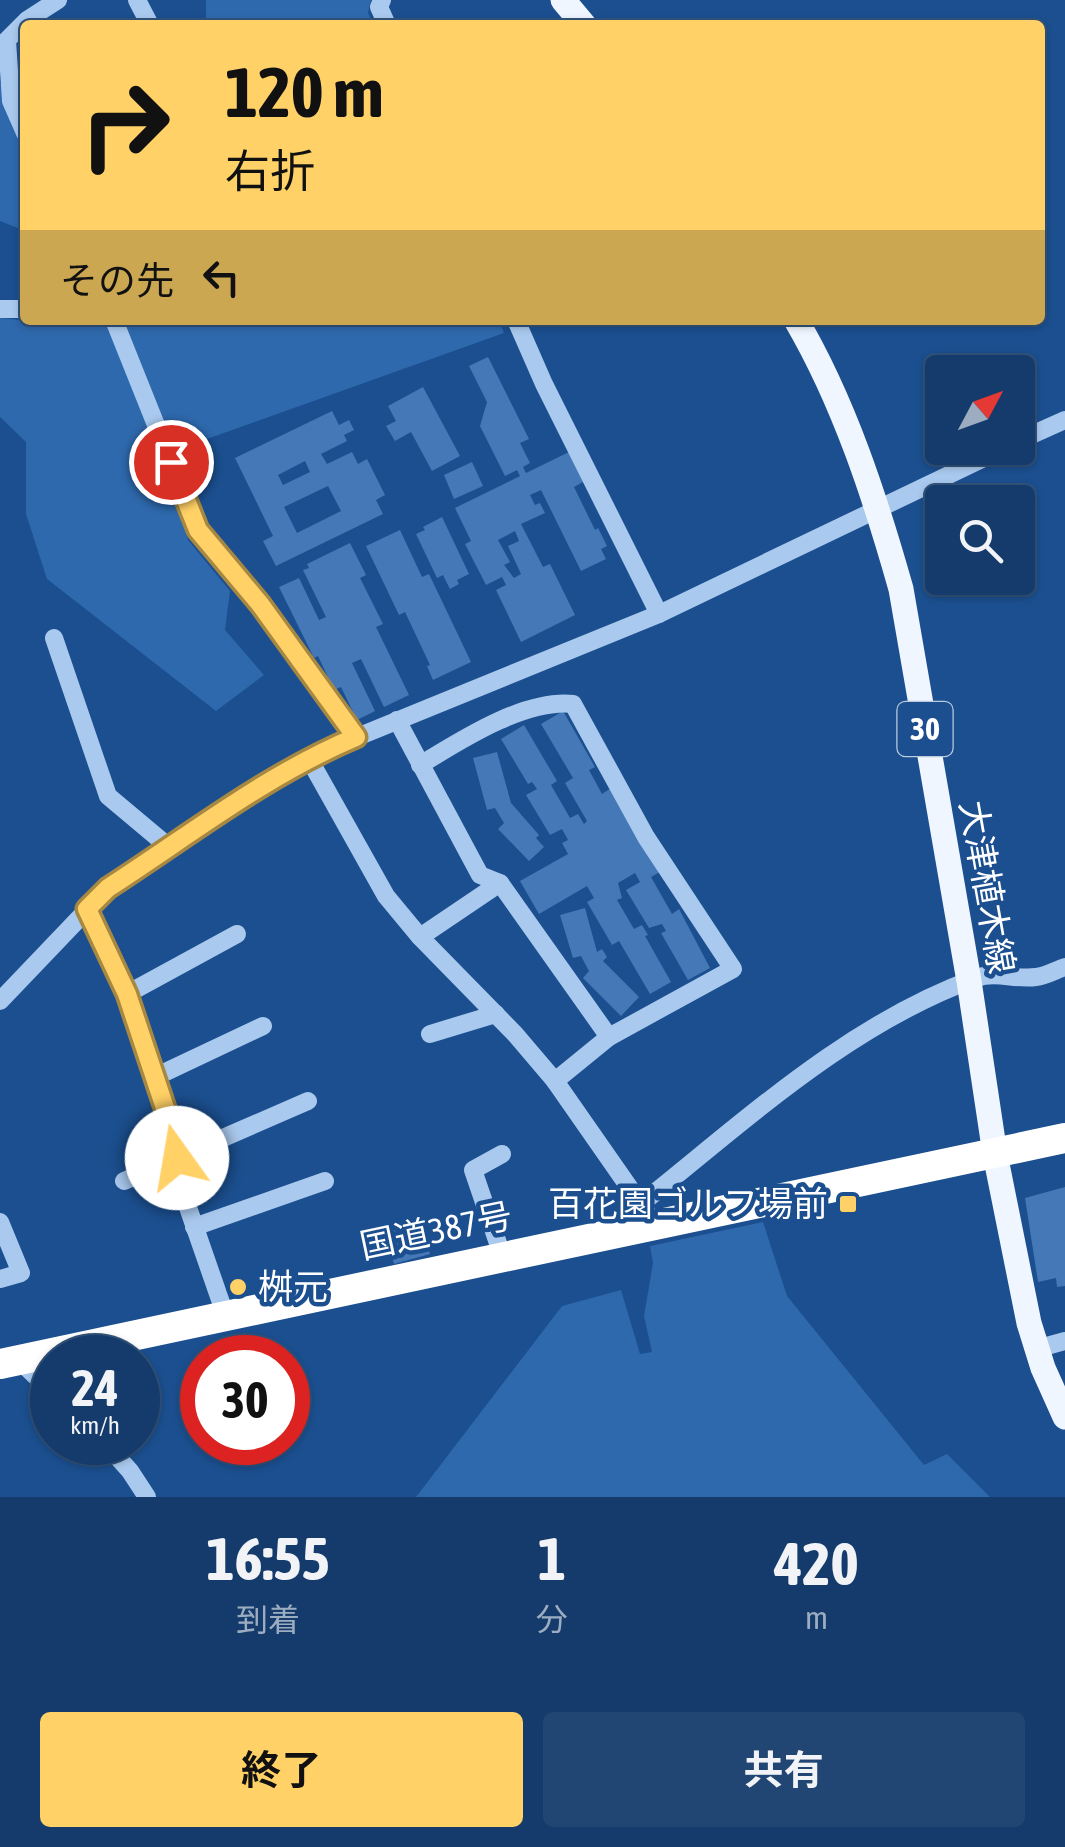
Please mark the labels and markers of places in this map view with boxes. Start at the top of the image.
pin [129,420,214,505]
place label: 百花園ゴルフ場前 [548,1183,828,1223]
marker: 百花園ゴルフ場前 [837,1193,859,1215]
place label: 桝元 [258,1266,328,1306]
marker: 桝元 [227,1276,249,1298]

